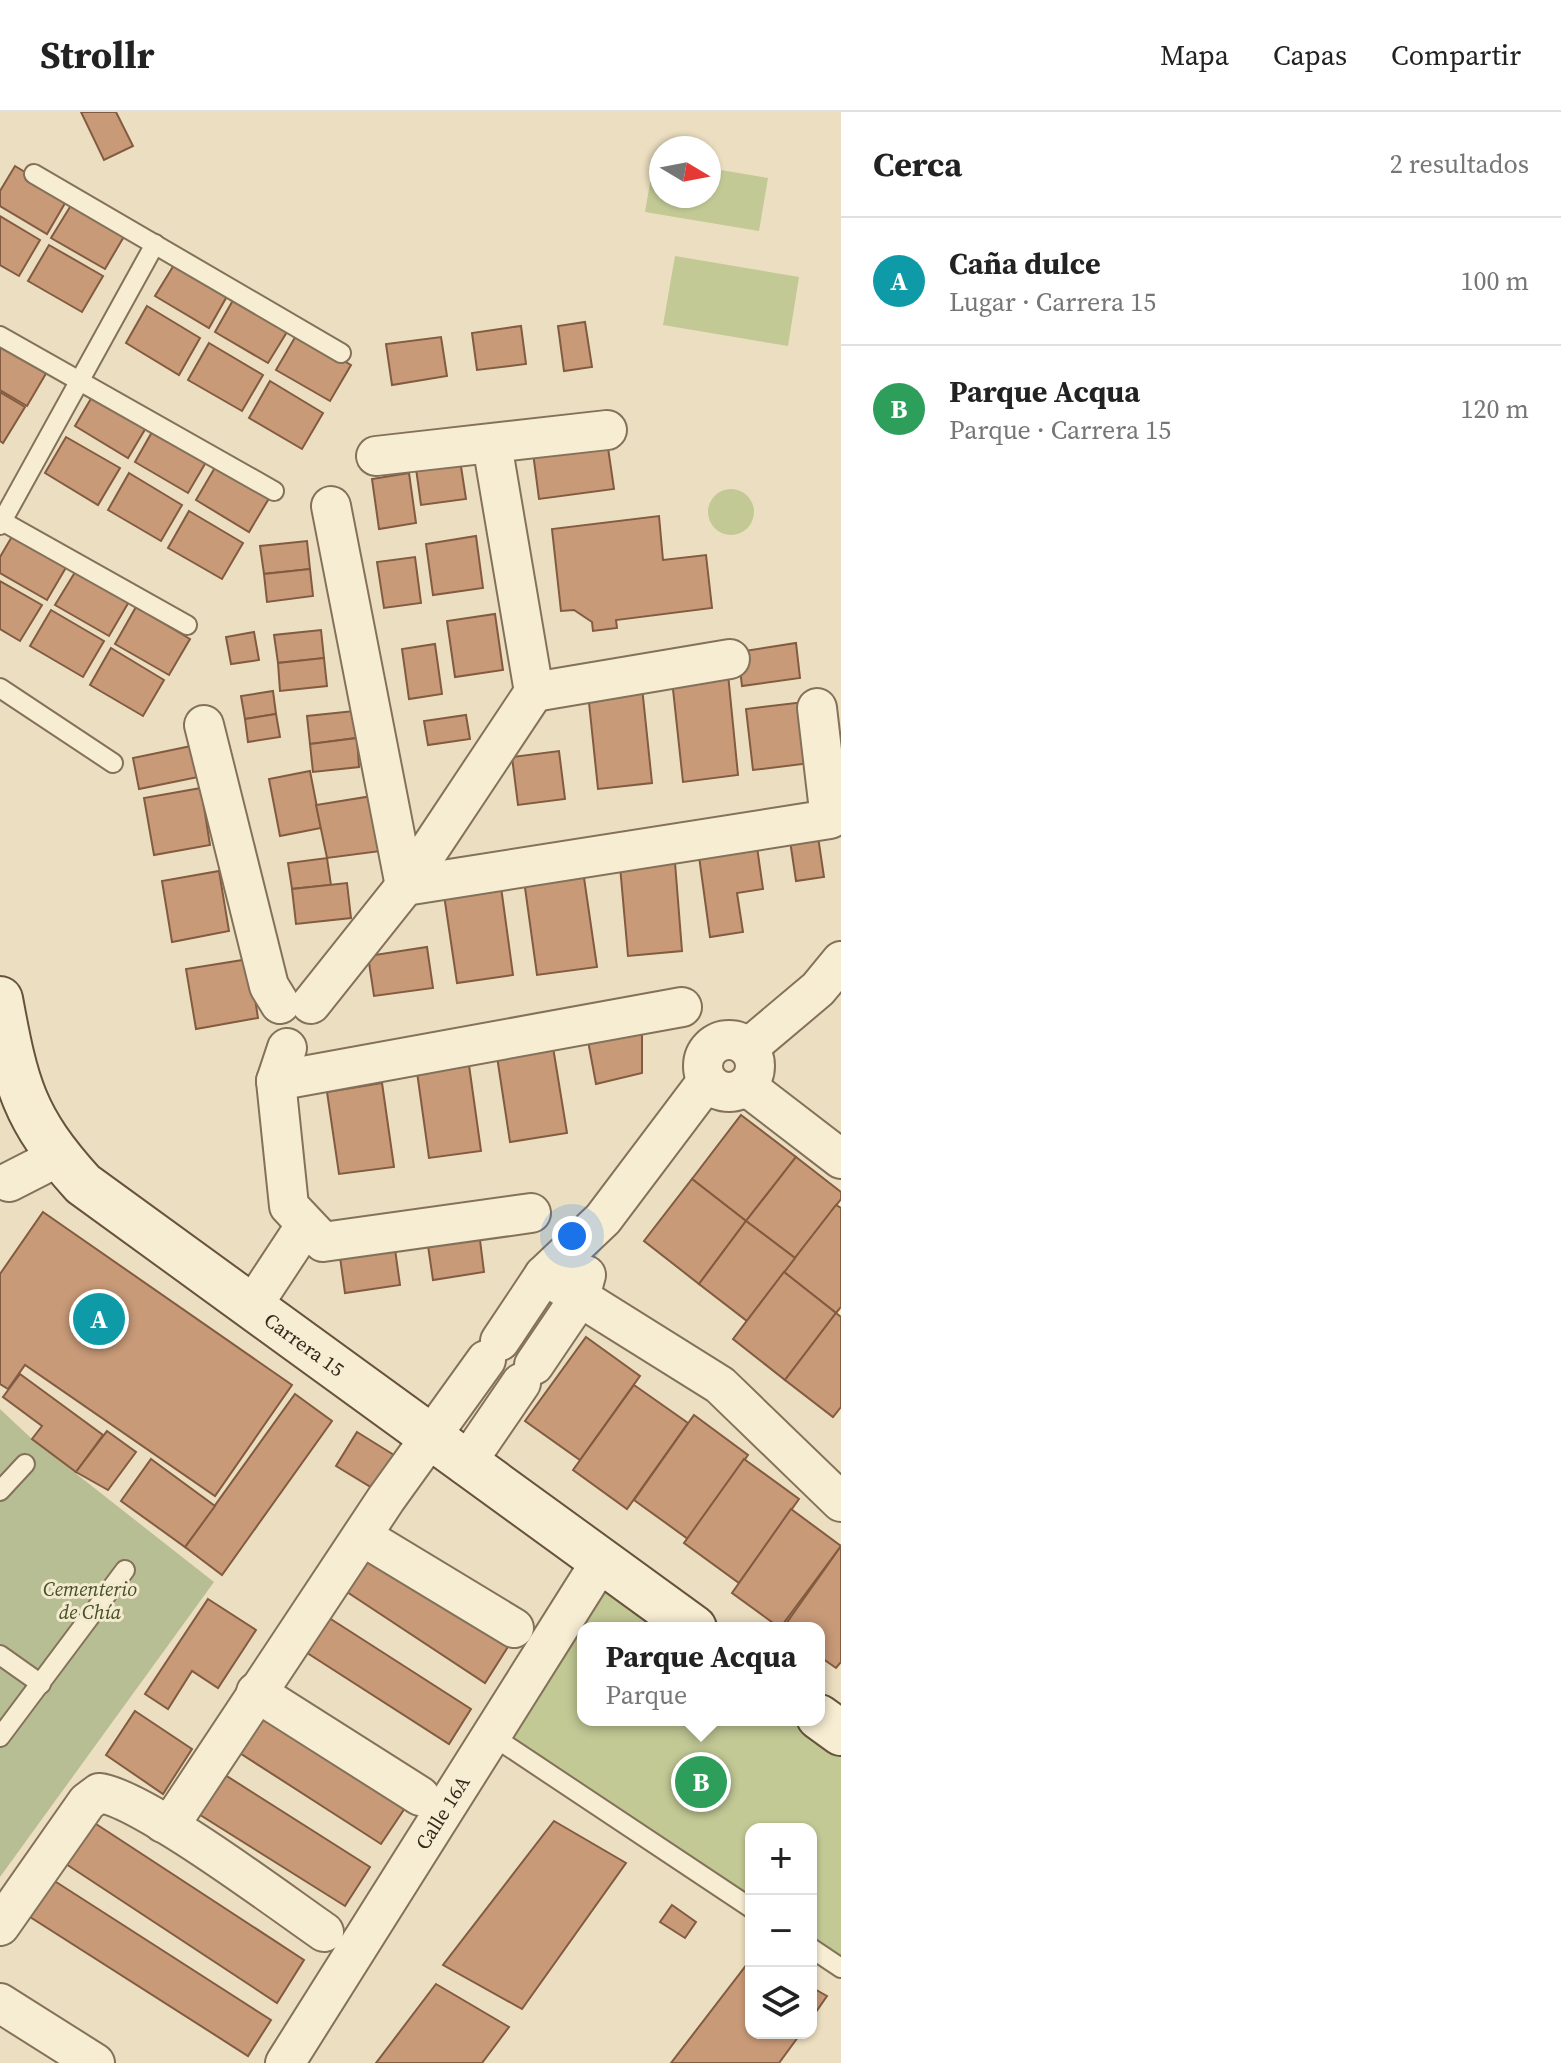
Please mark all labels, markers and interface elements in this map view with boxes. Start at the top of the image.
text: Strollr [40,29,154,81]
text: Mapa [1160,36,1229,74]
text: Capas [1273,36,1347,74]
text: Compartir [1391,36,1521,74]
north arrow [649,136,721,208]
text: Cerca [873,141,962,187]
text: 2 resultados [1390,146,1529,182]
text: Caña dulce [949,243,1101,284]
text: A [890,263,908,299]
text: 100 m [1461,263,1529,299]
text: Lugar · Carrera 15 [949,284,1156,320]
text: Parque Acqua [949,371,1140,412]
text: B [891,391,907,427]
text: 120 m [1461,391,1529,427]
text: Parque · Carrera 15 [949,412,1171,448]
your location [552,1216,592,1256]
pin: A [73,1289,125,1349]
street label: Carrera 15 [258,1306,350,1383]
park label: Cementerio de Chía [43,1575,137,1626]
popup [577,1622,825,1726]
text: Parque Acqua [605,1636,797,1677]
text: Parque [605,1677,687,1713]
pin: B [675,1752,727,1812]
street label: Calle 16A [409,1769,477,1855]
map controls [745,1823,817,2039]
button: + [745,1823,817,1895]
button: − [745,1895,817,1967]
button: layers [745,1967,817,2039]

